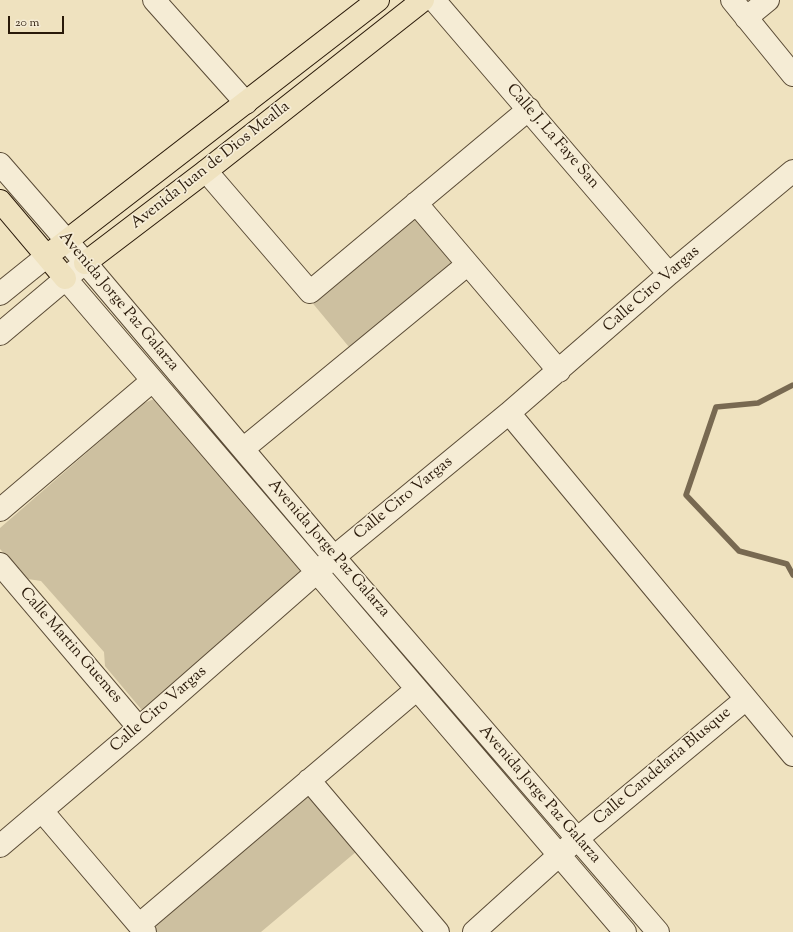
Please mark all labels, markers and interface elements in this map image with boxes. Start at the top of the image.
scale bar [10,8,66,34]
text: 20 m [15,14,39,32]
street label: Calle J. La Faye San [501,81,603,193]
street label: Avenida Juan de Dios Mealla [128,98,294,234]
street label: Avenida Jorge Paz Galarza [54,228,182,376]
street label: Calle Ciro Vargas [600,243,704,337]
street label: Calle Ciro Vargas [351,453,457,545]
street label: Avenida Jorge Paz Galarza [263,476,393,622]
street label: Calle Martin Guemes [15,584,125,708]
street label: Calle Ciro Vargas [107,663,211,757]
street label: Calle Candelaria Blusque [590,704,736,830]
street label: Avenida Jorge Paz Galarza [474,722,604,868]

